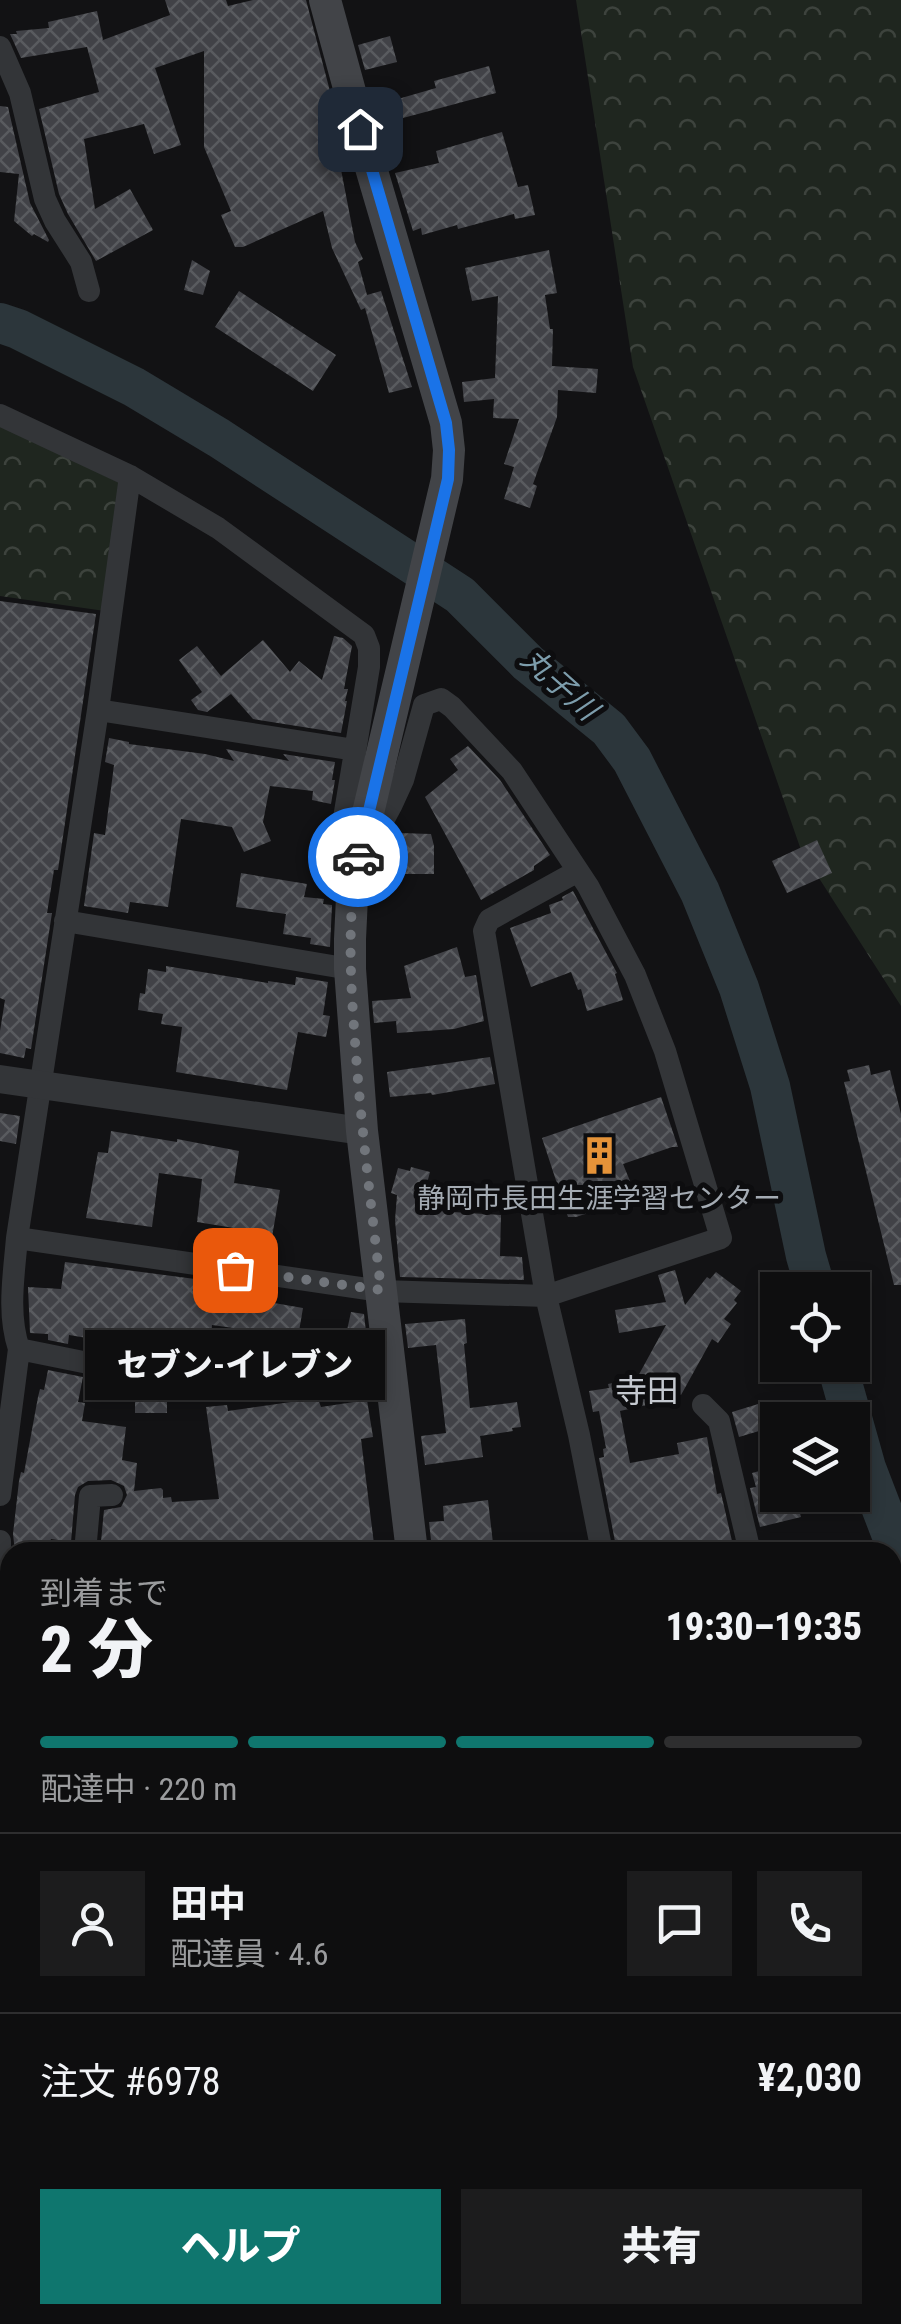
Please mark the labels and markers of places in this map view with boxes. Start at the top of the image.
pin [318,87,403,172]
building icon: 静岡市長田生涯学習センター [578,1134,620,1176]
place label: 静岡市長田生涯学習センター [417,1182,781,1215]
pin [193,1228,278,1313]
callout: セブン-イレブン [85,1330,385,1400]

